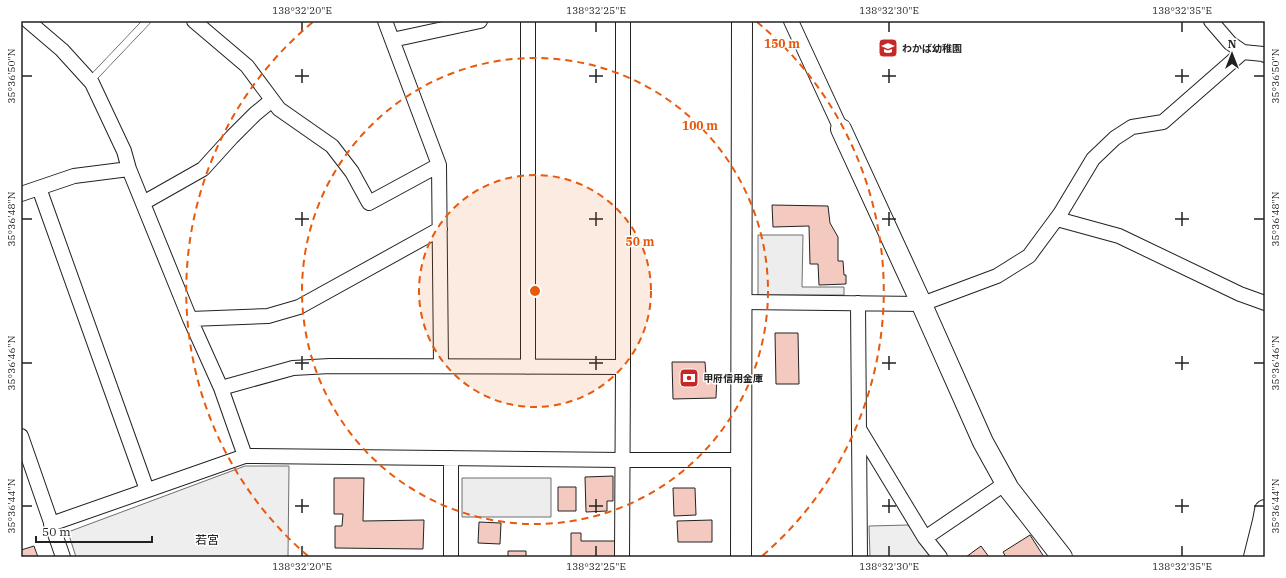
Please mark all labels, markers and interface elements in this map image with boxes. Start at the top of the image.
text: 138°32'20"E [272,4,332,17]
text: 138°32'25"E [566,4,626,17]
text: 138°32'30"E [859,4,919,17]
text: 138°32'35"E [1152,4,1212,17]
north arrow [1212,34,1252,74]
text: 150 m [764,36,800,51]
school or university icon: わかば幼稚園 [877,37,899,59]
text: N [1228,37,1237,51]
place label: わかば幼稚園 [902,42,962,55]
text: 35°36'50"N [5,48,18,104]
text: 35°36'50"N [1269,48,1282,104]
text: 100 m [682,118,718,133]
text: 35°36'48"N [5,191,18,247]
text: 35°36'48"N [1269,191,1282,247]
text: 50 m [626,234,655,249]
centre of rings [528,284,542,298]
text: 35°36'46"N [5,335,18,391]
text: 35°36'46"N [1269,335,1282,391]
bank icon: 甲府信用金庫 [678,367,700,389]
place label: 甲府信用金庫 [703,372,763,385]
text: 35°36'44"N [5,478,18,534]
text: 35°36'44"N [1269,478,1282,534]
scale bar [36,518,152,544]
text: 50 m [42,524,71,539]
district label: 若宮 [195,532,219,547]
text: 138°32'20"E [272,560,332,573]
text: 138°32'25"E [566,560,626,573]
text: 138°32'30"E [859,560,919,573]
text: 138°32'35"E [1152,560,1212,573]

